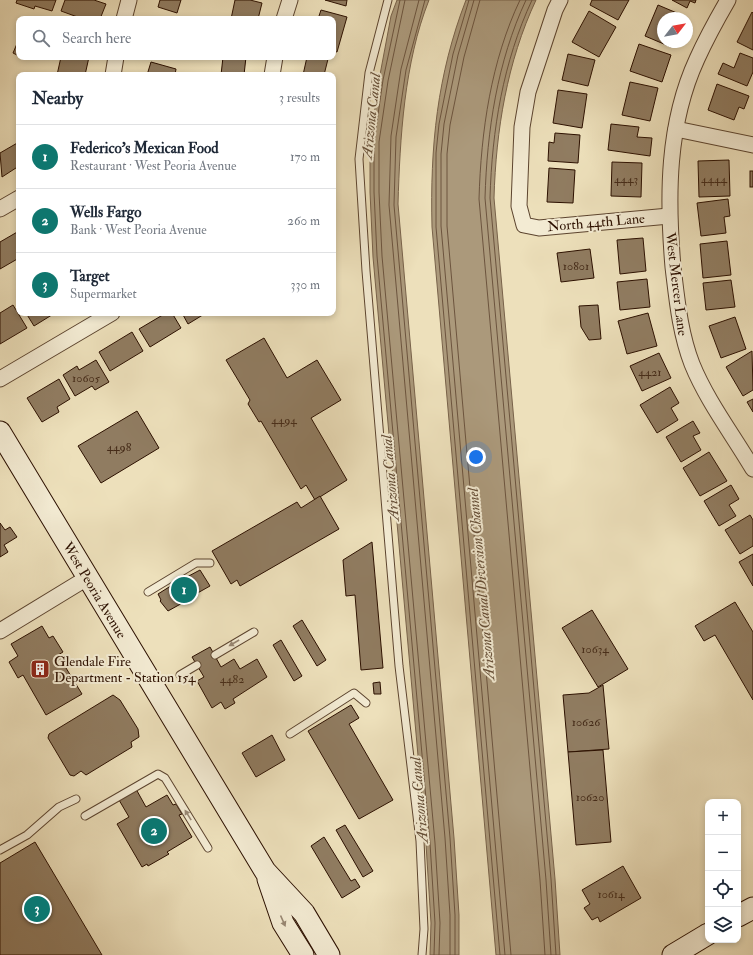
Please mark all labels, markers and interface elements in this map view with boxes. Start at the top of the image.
north arrow [657,12,693,48]
search box [16,16,336,60]
icon: search [30,27,52,49]
text: Search here [62,29,131,48]
water label: Arizona Canal [357,71,386,162]
text: Nearby [32,88,83,109]
text: 3 results [279,90,320,106]
text: Federico's Mexican Food [70,139,219,158]
text: 1 [43,149,47,165]
text: 170 m [290,149,320,165]
text: Restaurant · West Peoria Avenue [70,158,236,174]
house number: 4443 [614,172,638,187]
house number: 4444 [701,172,727,187]
text: Wells Fargo [70,203,141,222]
street label: North 44th Lane [547,210,646,235]
text: 2 [42,213,48,229]
text: 260 m [287,213,320,229]
text: Bank · West Peoria Avenue [70,222,207,238]
street label: West Mercer Lane [662,230,691,337]
house number: 10801 [563,259,589,274]
text: Target [70,267,110,286]
text: 3 [43,277,48,293]
text: 330 m [291,277,320,293]
text: Supermarket [70,286,137,302]
house number: 4421 [638,365,662,380]
house number: 10605 [72,371,101,386]
house number: 4494 [271,413,297,428]
water label: Arizona Canal [377,433,404,524]
house number: 4498 [107,440,132,455]
your location [466,447,486,467]
water label: Arizona Canal Diversion Channel [464,486,500,683]
street label: West Peoria Avenue [59,538,130,642]
pin: 1 [171,575,197,605]
one-way arrow [228,640,240,647]
house number: 10634 [581,642,609,657]
place label: Glendale Fire Department - Station 154 [54,653,197,687]
building icon: Glendale Fire Department - Station 154 [29,658,51,680]
house number: 4482 [220,672,244,687]
house number: 10626 [572,715,601,730]
water label: Arizona Canal [406,755,433,846]
house number: 10620 [576,790,604,805]
map controls [705,799,741,943]
button: + [705,799,741,835]
one-way arrow [184,809,191,821]
pin: 2 [141,816,167,846]
button: − [705,835,741,871]
button: locate [705,871,741,907]
house number: 10614 [597,887,625,902]
pin: 3 [24,894,50,924]
button: layers [705,907,741,943]
one-way arrow [280,915,286,927]

